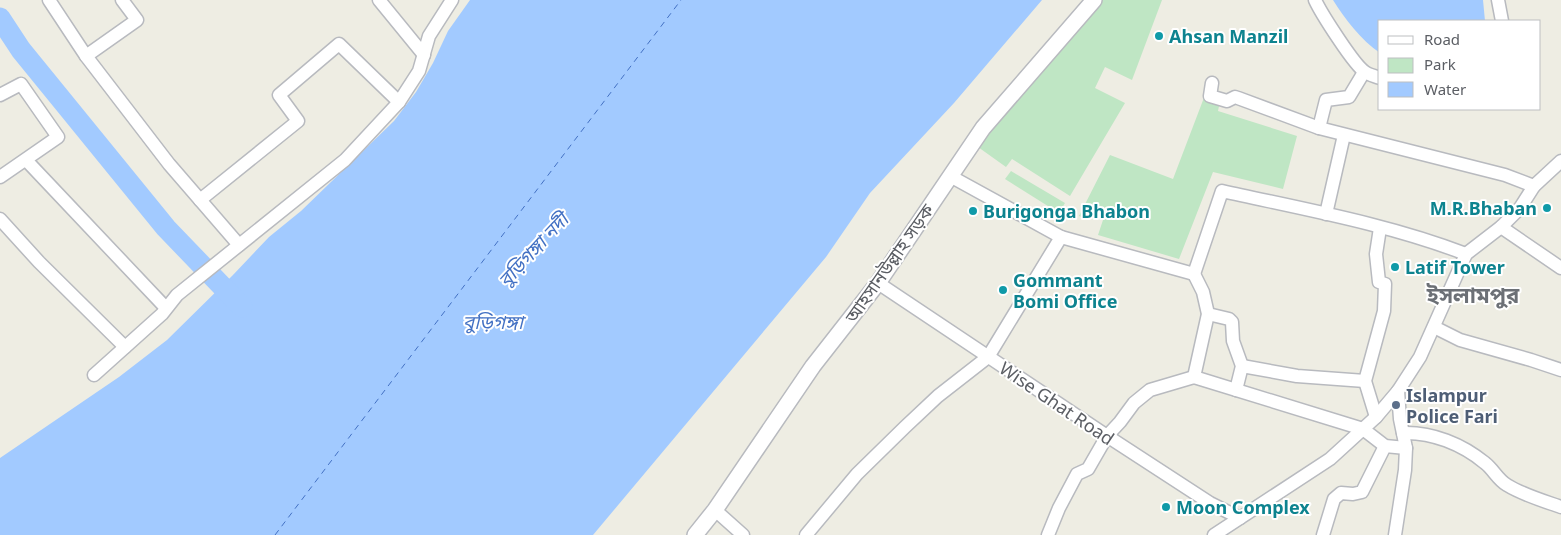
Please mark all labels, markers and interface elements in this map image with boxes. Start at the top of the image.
legend [1378,20,1541,110]
place label: Ahsan Manzil [1169,24,1288,48]
text: Road [1424,29,1460,49]
marker: Ahsan Manzil [1153,30,1165,42]
text: Park [1424,54,1456,74]
text: Water [1424,79,1466,99]
place label: M.R.Bhaban [1430,196,1537,220]
street label: আহসানউল্লাহ সড়ক [839,198,939,328]
place label: Burigonga Bhabon [983,199,1150,223]
marker: M.R.Bhaban [1541,202,1553,214]
water label: বুড়িগঙ্গা নদী [492,205,577,293]
marker: Burigonga Bhabon [967,205,979,217]
place label: Latif Tower [1405,255,1505,279]
marker: Latif Tower [1389,261,1401,273]
place label: Gommant Bomi Office [1013,268,1117,313]
district label: ইসলামপুর [1426,279,1520,309]
marker: Gommant Bomi Office [997,284,1009,296]
water label: বুড়িগঙ্গা [463,309,527,335]
street label: Wise Ghat Road [995,356,1119,450]
place label: Islampur Police Fari [1406,383,1498,428]
marker: Islampur Police Fari [1390,399,1402,411]
place label: Moon Complex [1176,495,1310,519]
marker: Moon Complex [1160,501,1172,513]

